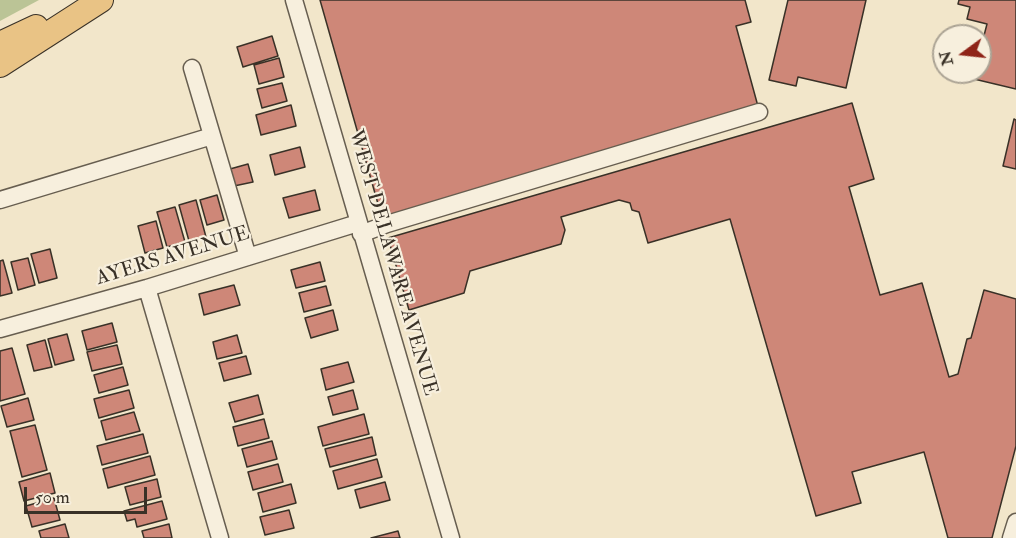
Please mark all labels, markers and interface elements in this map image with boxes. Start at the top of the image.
north arrow [932,24,992,84]
text: N [935,49,958,68]
street label: WEST DELAWARE AVENUE [342,127,442,399]
street label: AYERS AVENUE [93,222,253,292]
scale bar [27,475,150,513]
text: 50 m [35,486,70,509]

